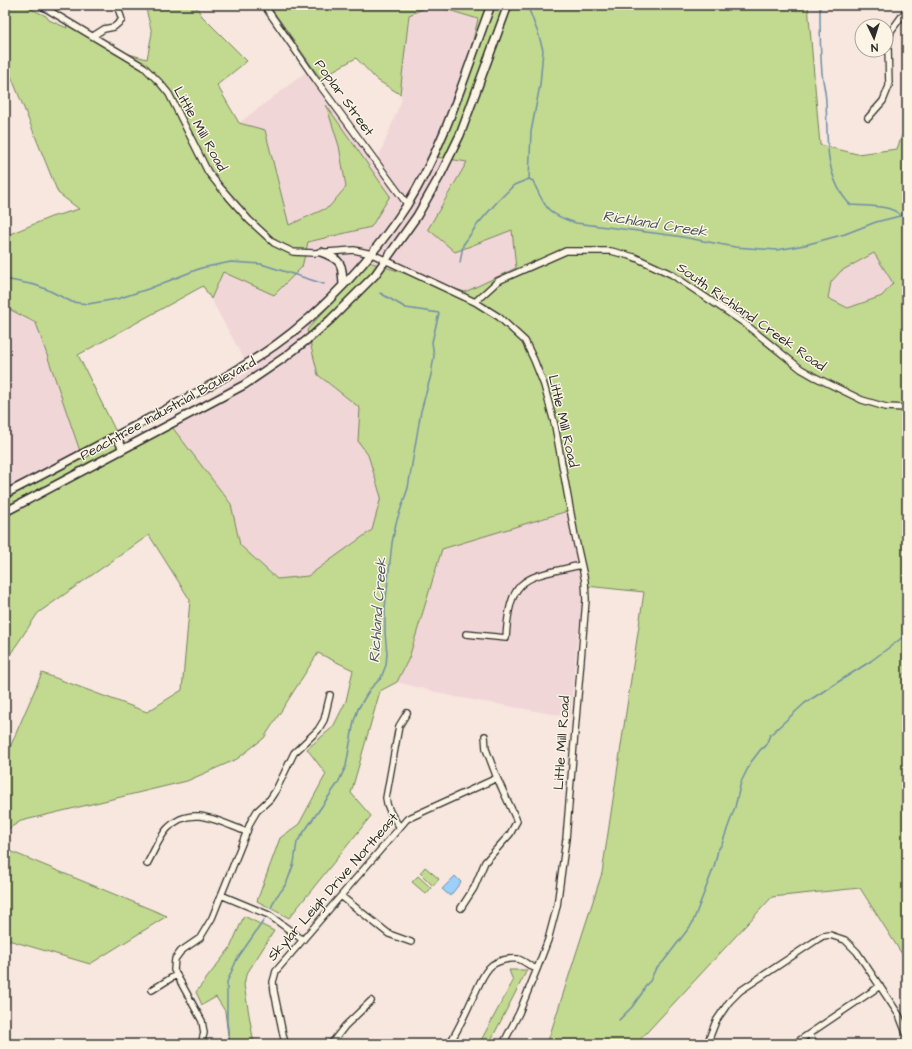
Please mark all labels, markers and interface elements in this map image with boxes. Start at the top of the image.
north arrow [854,18,894,58]
text: N [871,40,879,55]
street label: Poplar Street [309,56,379,141]
street label: Little Mill Road [168,83,232,175]
water label: Richland Creek [601,205,709,243]
street label: South Richland Creek Road [672,258,830,376]
street label: Peachtree Industrial Boulevard [76,352,260,466]
street label: Little Mill Road [543,373,583,469]
water label: Richland Creek [364,556,392,663]
street label: Little Mill Road [549,695,575,791]
street label: Skylar Leigh Drive Northeast [263,808,403,966]

